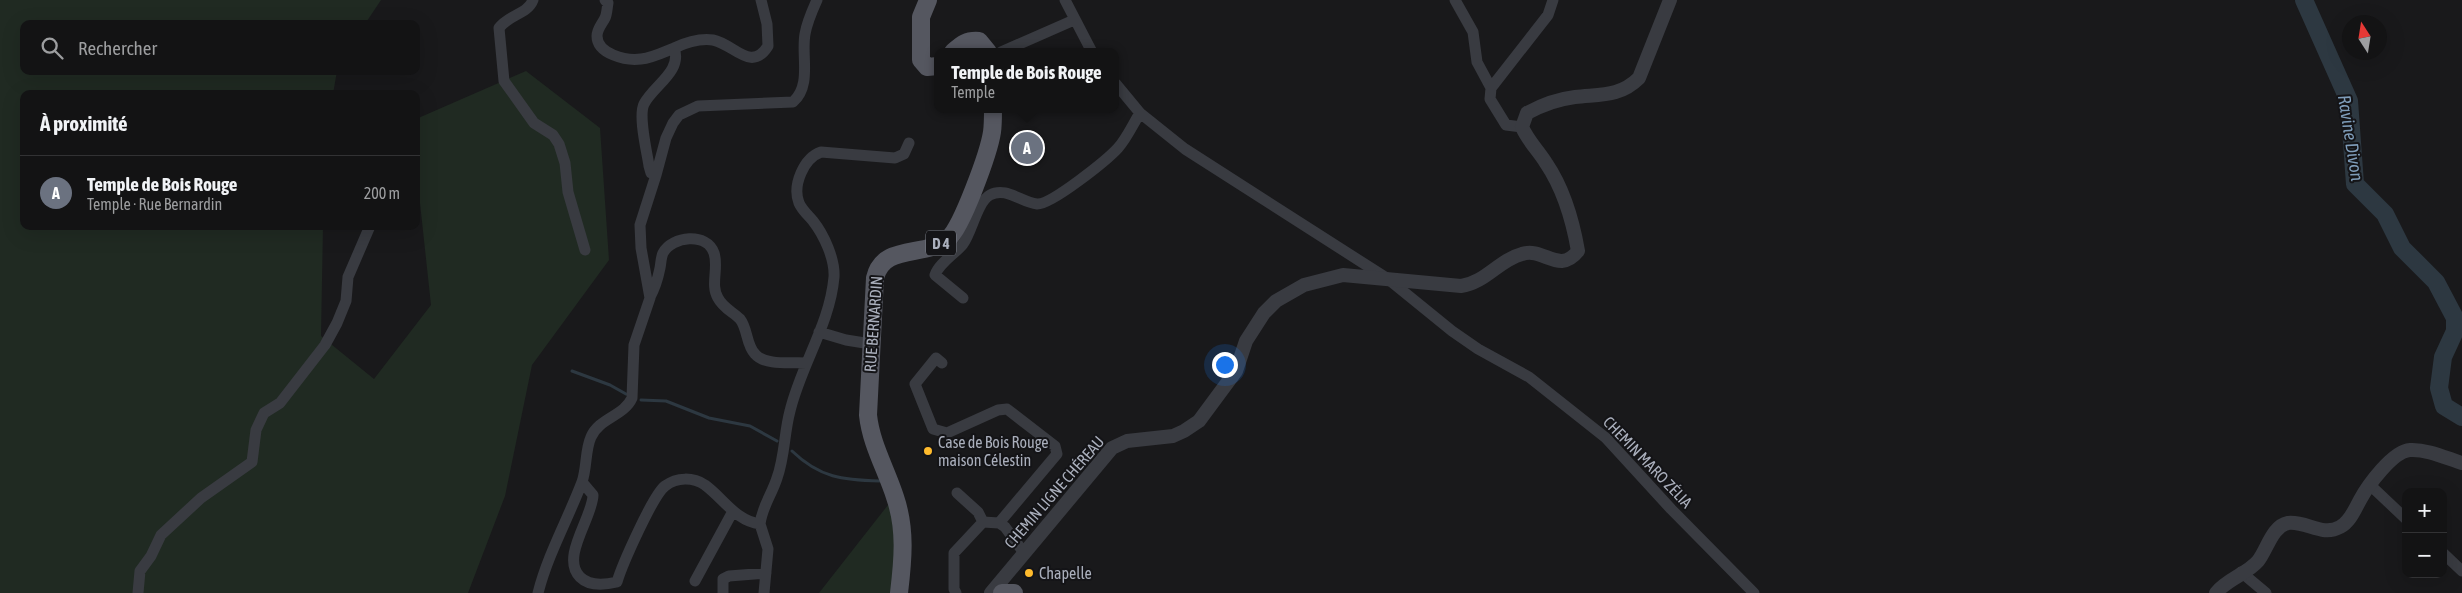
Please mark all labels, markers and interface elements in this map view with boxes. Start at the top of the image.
north arrow [2342,15,2387,60]
search box [20,20,420,75]
icon: search [38,34,66,62]
text: Rechercher [78,37,157,59]
popup [934,48,1119,113]
text: Temple de Bois Rouge [951,61,1102,83]
text: Temple [951,83,995,101]
water label: Ravine Divon [2334,93,2368,183]
text: À proximité [40,111,128,135]
pin: A [1011,129,1043,167]
text: Temple de Bois Rouge [87,173,237,195]
text: A [52,184,60,202]
text: 200 m [364,184,400,202]
text: Temple · Rue Bernardin [87,195,222,213]
road number: D 4 [926,230,956,256]
street label: RUE BERNARDIN [861,275,885,373]
your location [1212,352,1238,378]
street label: CHEMIN MARO ZÉLIA [1600,413,1696,511]
street label: CHEMIN LIGNE CHÉREAU [1001,432,1107,552]
place label: Case de Bois Rouge maison Célestin [938,433,1048,469]
marker: Case de Bois Rouge maison Célestin [922,445,934,457]
map controls [2402,488,2447,578]
button: + [2402,488,2447,533]
button: − [2402,533,2447,578]
place label: Chapelle [1039,564,1092,583]
marker: Chapelle [1023,567,1035,579]

